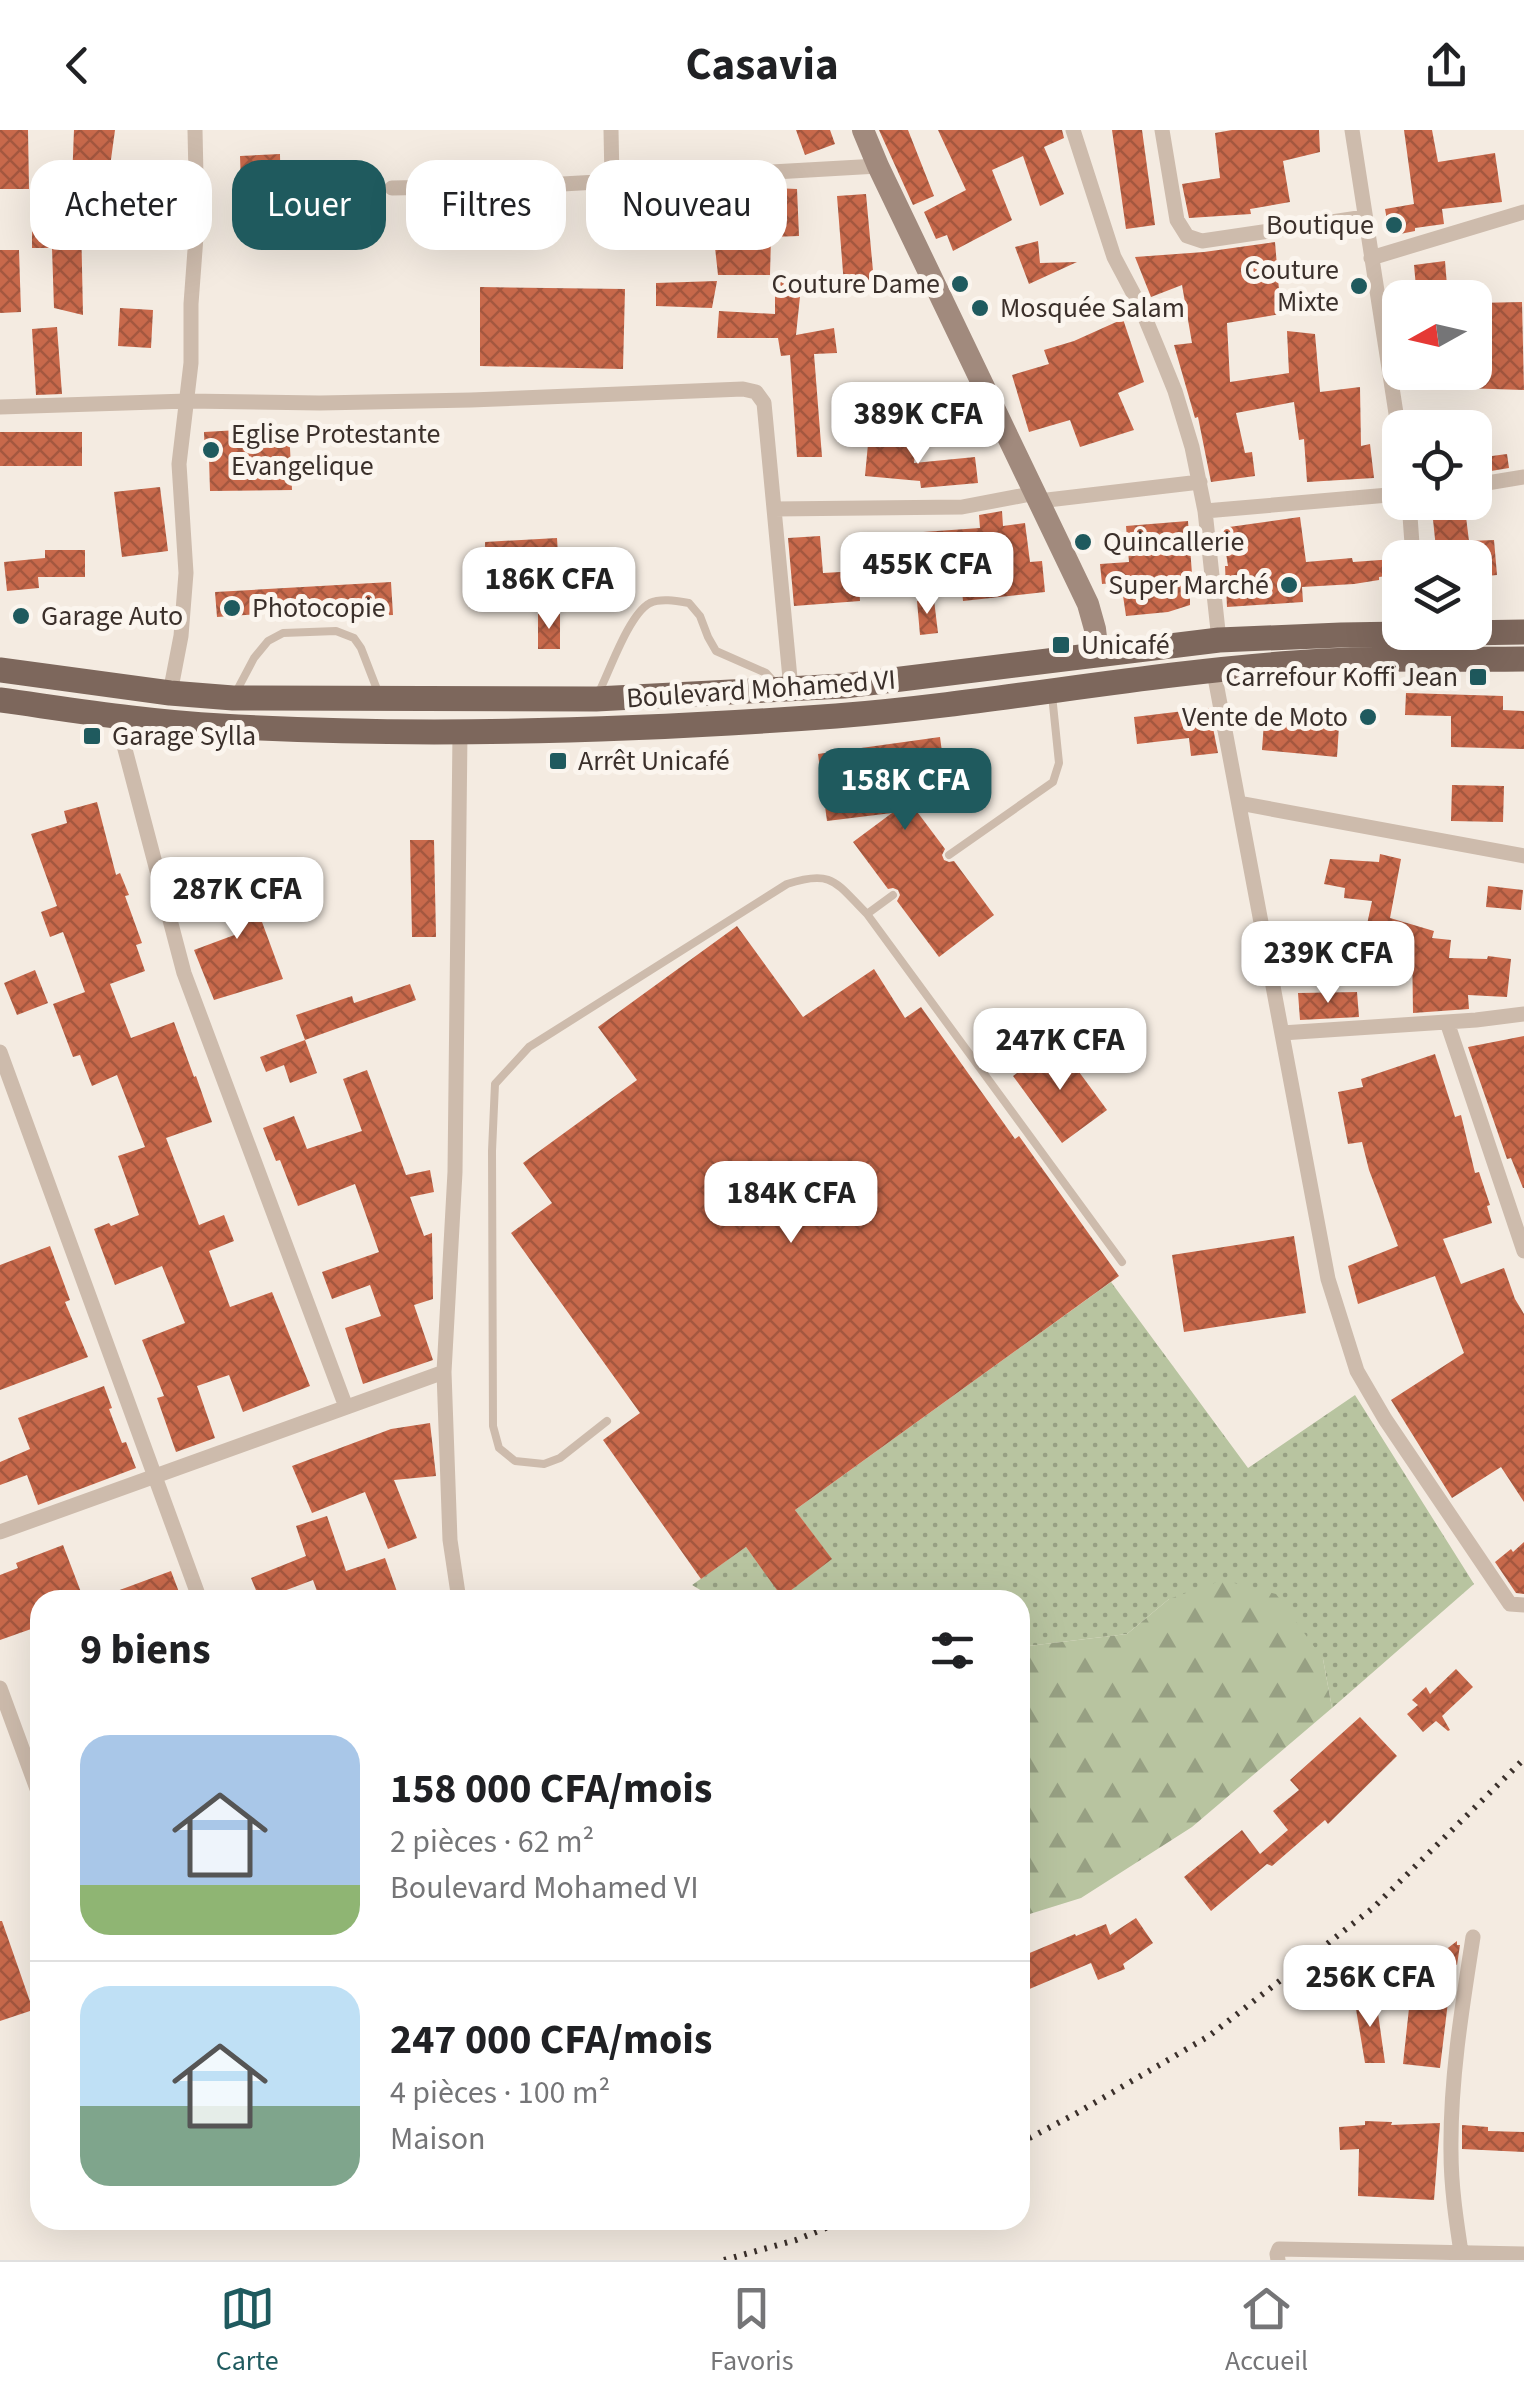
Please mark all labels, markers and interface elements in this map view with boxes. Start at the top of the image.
text: Casavia [685,33,839,97]
icon: back [50,38,105,93]
icon: share [1419,38,1474,93]
chip: Acheter [30,160,212,250]
chip: Louer [232,160,386,250]
chip: Filtres [406,160,566,250]
chip: Nouveau [586,160,787,250]
place label: Boutique [1266,205,1374,245]
marker: Boutique [1383,214,1405,236]
place label: Couture Mixte [1245,250,1339,322]
place label: Couture Dame [772,264,940,304]
marker: Couture Dame [949,273,971,295]
marker: Couture Mixte [1348,275,1370,297]
north arrow [1382,280,1492,390]
map controls [1382,280,1492,650]
place label: Mosquée Salam [1000,288,1185,328]
marker: Mosquée Salam [969,297,991,319]
pin: 389K CFA [815,382,1021,467]
text: 389K CFA [853,391,983,437]
button: locate [1382,410,1492,520]
place label: Eglise Protestante Evangelique [231,414,441,486]
marker: Eglise Protestante Evangelique [200,439,222,461]
place label: Quincallerie [1103,522,1244,562]
marker: Quincallerie [1072,531,1094,553]
pin: 455K CFA [824,532,1030,617]
button: layers [1382,540,1492,650]
text: 455K CFA [862,541,992,587]
pin: 186K CFA [446,547,652,632]
text: 186K CFA [484,556,614,602]
place label: Super Marché [1108,565,1269,605]
marker: Super Marché [1278,574,1300,596]
place label: Photocopie [252,588,386,628]
place label: Garage Auto [41,596,183,636]
marker: Photocopie [221,597,243,619]
marker: Garage Auto [10,605,32,627]
place label: Unicafé [1081,625,1170,665]
marker: Unicafé [1050,634,1072,656]
place label: Carrefour Koffi Jean [1225,657,1458,697]
street label: Boulevard Mohamed VI [625,660,897,718]
marker: Carrefour Koffi Jean [1467,666,1489,688]
place label: Vente de Moto [1182,697,1348,737]
marker: Vente de Moto [1357,706,1379,728]
place label: Garage Sylla [112,716,256,756]
marker: Garage Sylla [81,725,103,747]
place label: Arrêt Unicafé [578,741,730,781]
pin: 158K CFA [802,748,1008,833]
marker: Arrêt Unicafé [547,750,569,772]
text: 158K CFA [840,757,970,803]
pin: 287K CFA [134,857,340,942]
text: 287K CFA [172,866,302,912]
pin: 239K CFA [1225,921,1431,1006]
text: 239K CFA [1263,930,1393,976]
pin: 247K CFA [957,1008,1163,1093]
text: 247K CFA [995,1017,1125,1063]
pin: 184K CFA [688,1161,894,1246]
text: 184K CFA [726,1170,856,1216]
text: 9 biens [80,1620,211,1680]
icon: filters [925,1623,980,1678]
text: 158 000 CFA/mois [390,1759,712,1819]
icon: home [160,1775,280,1895]
text: 2 pièces · 62 m² [390,1819,594,1865]
text: Boulevard Mohamed VI [390,1865,699,1911]
pin: 256K CFA [1267,1945,1473,2030]
text: 256K CFA [1305,1954,1435,2000]
text: 247 000 CFA/mois [390,2010,712,2070]
icon: home [160,2026,280,2146]
text: 4 pièces · 100 m² [390,2070,610,2116]
text: Maison [390,2116,486,2162]
tab: Carte [216,2281,279,2381]
tab: Favoris [710,2281,794,2381]
tab: Accueil [1225,2281,1308,2381]

